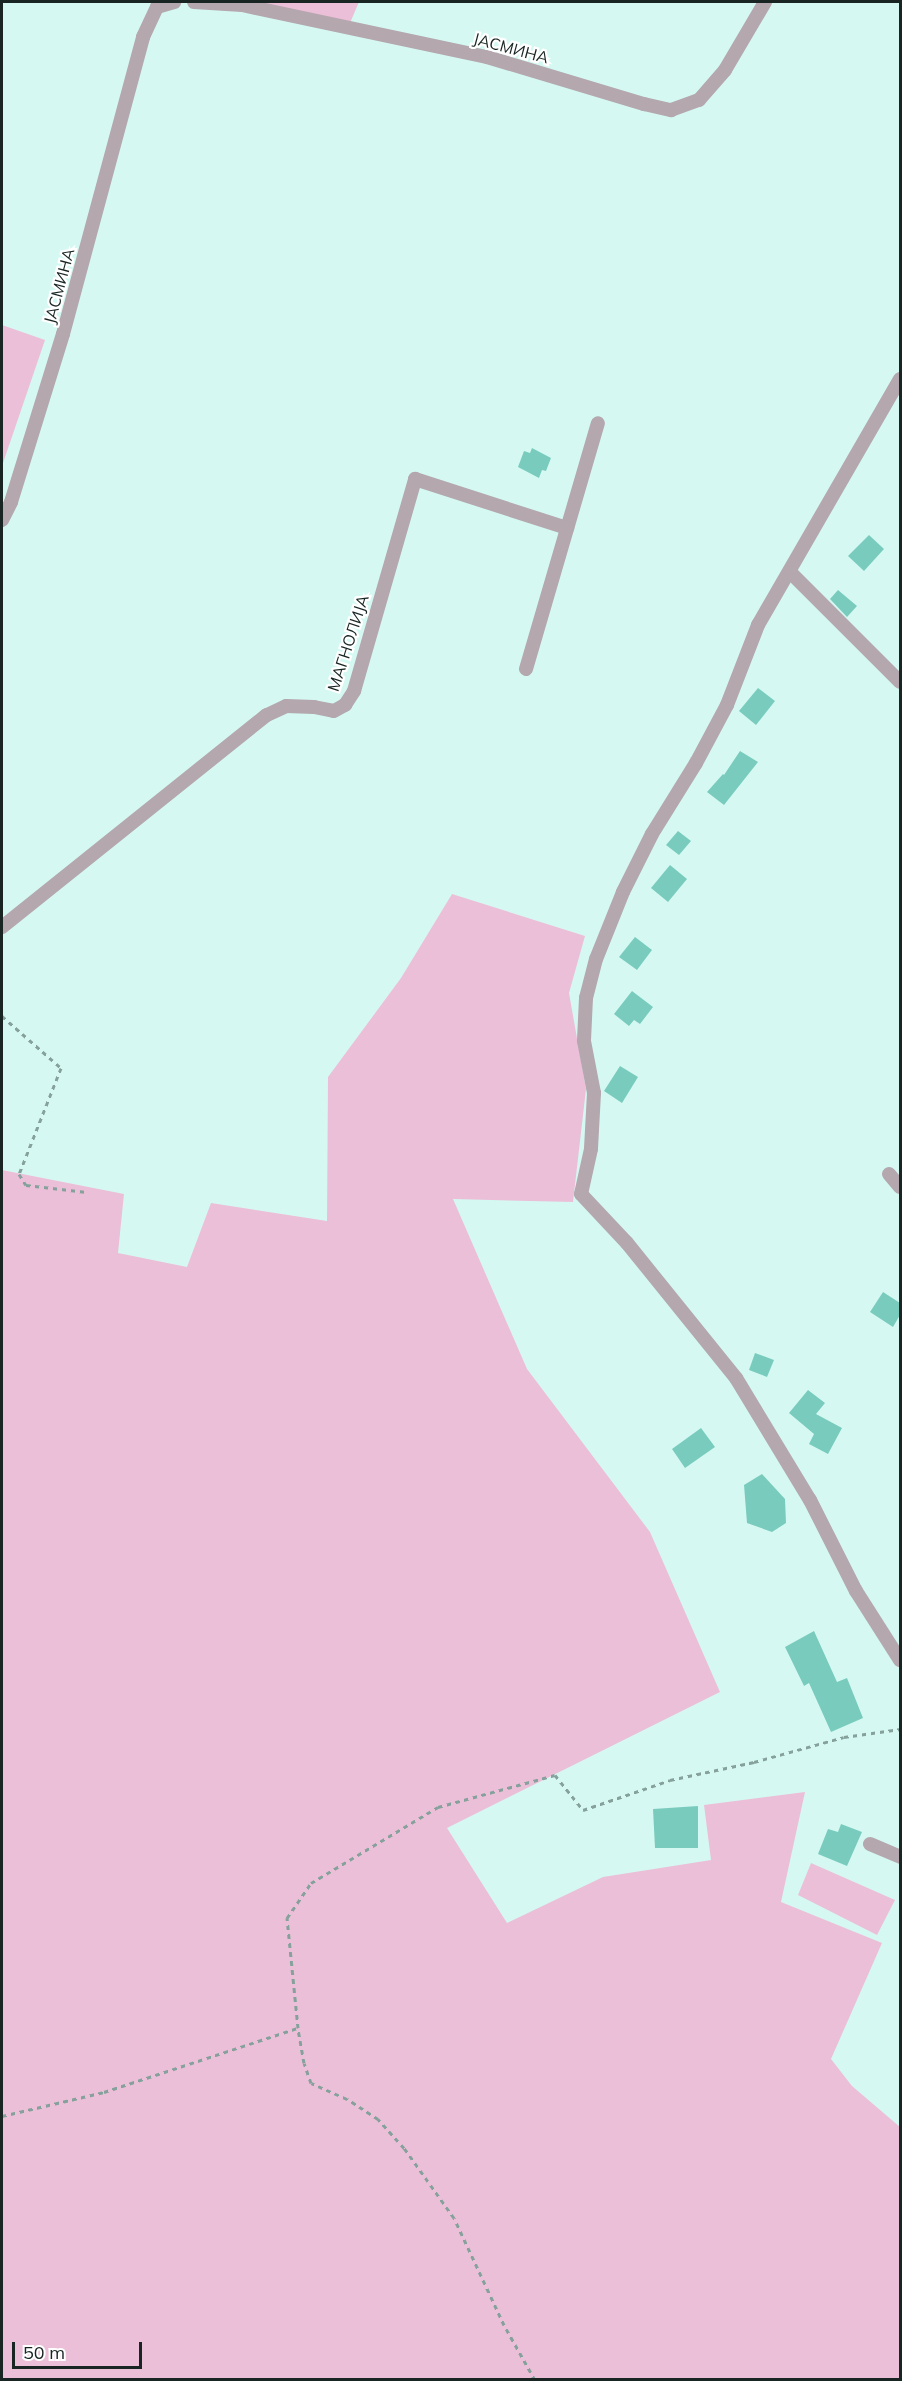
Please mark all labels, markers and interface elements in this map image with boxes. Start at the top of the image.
street label: ЈАСМИНА [471,29,551,67]
street label: ЈАСМИНА [40,246,78,326]
street label: МАГНОЛИЈА [323,592,373,694]
scale bar [15,2330,146,2368]
text: 50 m [23,2341,65,2364]

